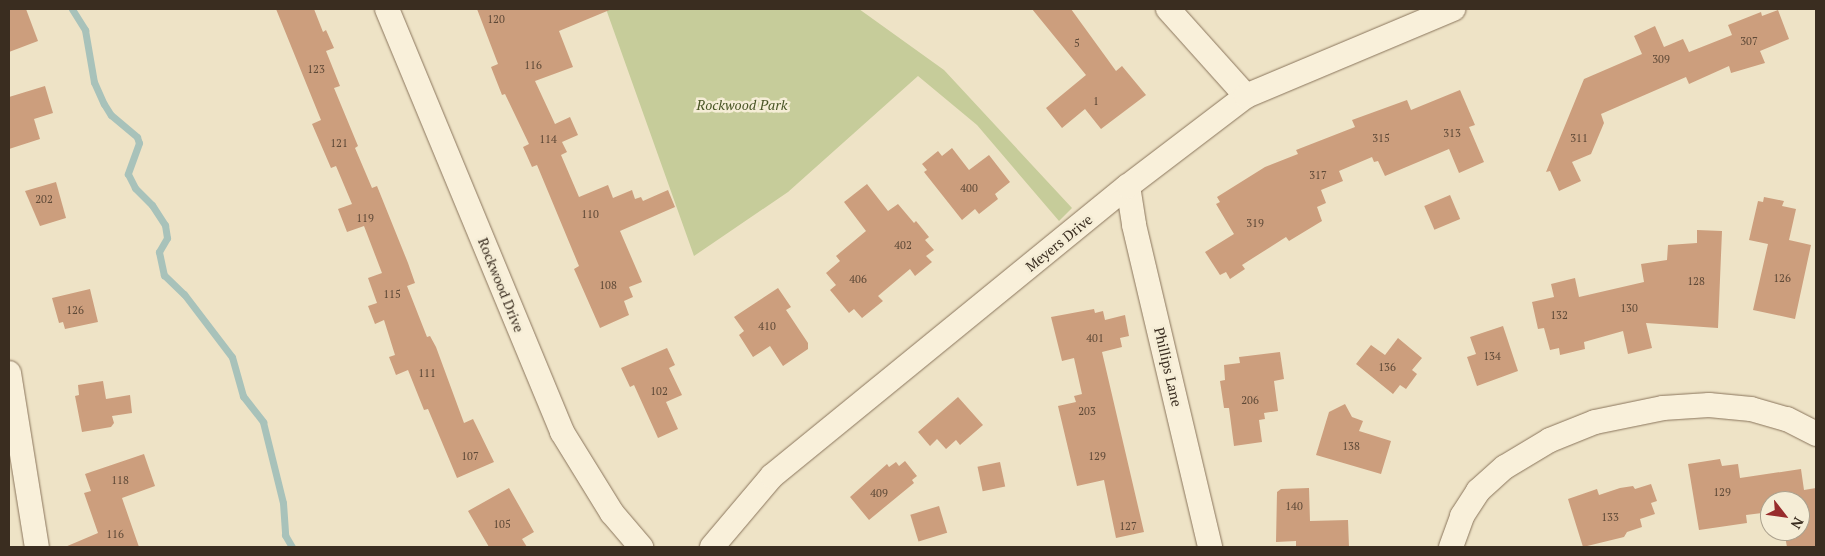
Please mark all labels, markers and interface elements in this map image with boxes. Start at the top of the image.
house number: 120 [487,12,505,26]
house number: 307 [1740,34,1758,48]
house number: 5 [1074,36,1080,50]
house number: 309 [1652,52,1670,66]
house number: 116 [524,58,542,72]
house number: 123 [307,62,325,76]
house number: 1 [1093,94,1099,108]
park label: Rockwood Park [697,97,787,113]
house number: 313 [1443,126,1461,140]
house number: 315 [1372,131,1390,145]
house number: 311 [1570,131,1588,145]
house number: 114 [539,132,557,146]
house number: 121 [330,136,348,150]
house number: 317 [1309,168,1327,182]
house number: 400 [960,181,978,195]
house number: 202 [35,192,53,206]
house number: 110 [581,207,599,221]
house number: 119 [356,211,374,225]
street label: Meyers Drive [1022,211,1096,275]
house number: 319 [1246,216,1264,230]
street label: Rockwood Drive [474,235,528,335]
house number: 402 [894,238,912,252]
house number: 126 [1773,271,1791,285]
house number: 406 [849,272,867,286]
house number: 128 [1687,274,1705,288]
house number: 108 [599,278,617,292]
house number: 115 [383,287,401,301]
house number: 130 [1620,301,1638,315]
house number: 126 [66,303,84,317]
house number: 132 [1550,308,1568,322]
house number: 410 [758,319,776,333]
street label: Phillips Lane [1151,326,1185,408]
house number: 401 [1086,331,1104,345]
house number: 134 [1483,349,1501,363]
house number: 136 [1378,360,1396,374]
house number: 111 [418,366,436,380]
house number: 102 [650,384,668,398]
house number: 206 [1241,393,1259,407]
house number: 203 [1078,404,1096,418]
house number: 138 [1342,439,1360,453]
house number: 107 [461,449,479,463]
house number: 129 [1088,449,1106,463]
house number: 118 [111,473,129,487]
house number: 129 [1713,485,1731,499]
house number: 409 [870,486,888,500]
north arrow [1760,491,1810,541]
house number: 140 [1285,499,1303,513]
house number: 133 [1601,510,1619,524]
text: N [1787,514,1808,533]
house number: 105 [493,517,511,531]
house number: 127 [1119,519,1137,533]
house number: 116 [106,527,124,541]

